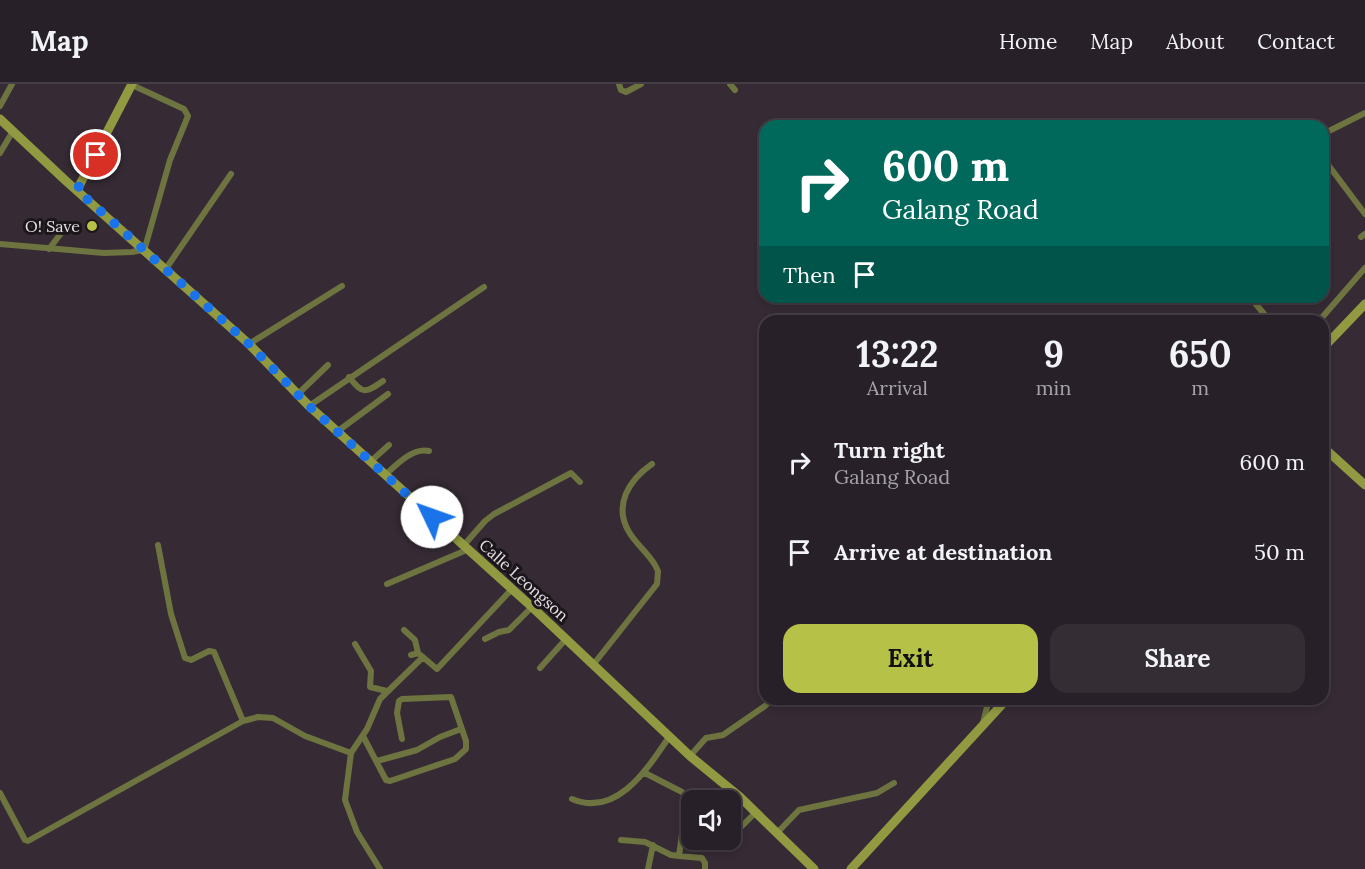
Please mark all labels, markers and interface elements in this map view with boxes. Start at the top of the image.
text: Map [30,23,89,59]
text: Home [999,28,1057,55]
text: Map [1090,28,1133,55]
text: About [1166,28,1224,55]
text: Contact [1257,28,1335,55]
pin [70,129,121,180]
icon: arrive [79,138,112,171]
text: 600 m [882,139,1009,193]
icon: right [783,144,861,222]
text: Galang Road [882,192,1039,226]
place label: O! Save [25,216,80,236]
marker: O! Save [85,219,99,233]
icon: arrive [848,258,881,291]
text: Then [783,261,836,289]
text: 13:22 [856,331,938,377]
text: 9 [1043,331,1064,377]
text: 650 [1169,331,1232,377]
text: Arrival [867,375,928,400]
text: min [1036,375,1071,400]
text: m [1191,375,1209,400]
text: Turn right [834,436,945,464]
icon: right [783,446,816,479]
text: 600 m [1240,448,1305,476]
text: Galang Road [834,464,950,489]
position arrow [400,485,464,549]
street label: Calle Leongson [475,535,573,626]
icon: arrive [783,536,816,569]
text: Arrive at destination [834,538,1052,566]
text: 50 m [1254,538,1305,566]
button: Exit [783,624,1038,693]
button: Share [1050,624,1305,693]
map controls [681,790,741,850]
button: sound [681,790,741,850]

